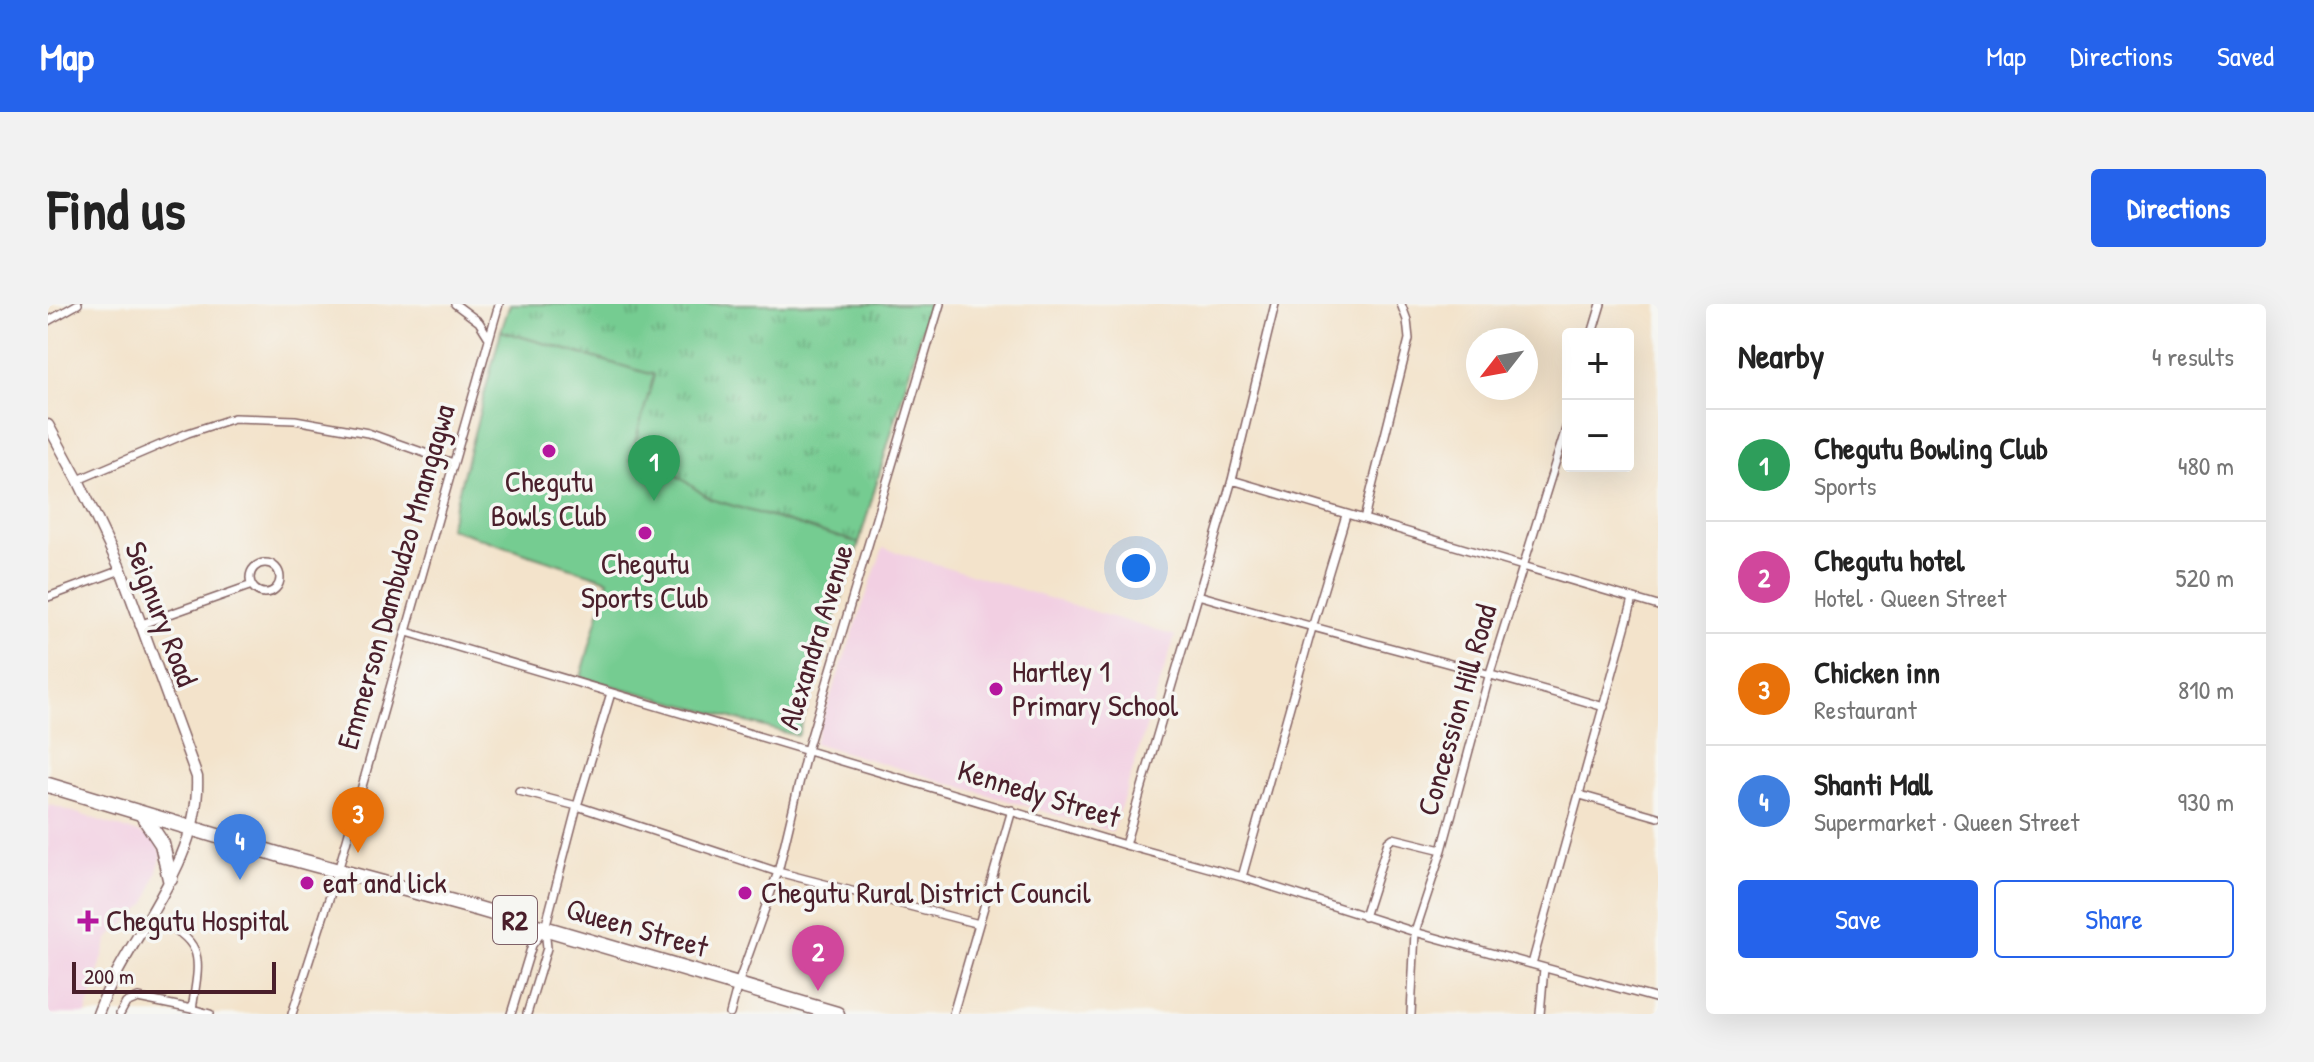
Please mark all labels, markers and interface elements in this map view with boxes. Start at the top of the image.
text: Map [40,30,94,82]
text: Map [1986,37,2026,75]
text: Directions [2070,37,2173,75]
text: Saved [2217,37,2274,75]
button: Directions [2091,169,2266,247]
text: Find us [48,171,186,246]
north arrow [1466,328,1538,400]
map controls [1562,328,1634,472]
button: + [1562,328,1634,400]
text: Nearby [1738,333,1824,379]
text: 4 results [2152,339,2234,374]
street label: Emmerson Dambudzo Mnangagwa [327,400,464,754]
button: − [1562,400,1634,472]
text: Chegutu Bowling Club [1814,428,2048,468]
pin: 1 [628,435,680,501]
marker: Chegutu Bowls Club [540,442,558,460]
text: 1 [1759,448,1769,483]
text: 480 m [2178,448,2234,483]
place label: Chegutu Bowls Club [491,461,607,535]
text: Sports [1814,468,1877,503]
marker: Chegutu Sports Club [636,524,654,542]
street label: Seignury Road [116,536,208,692]
street label: Alexandra Avenue [768,539,862,734]
text: Chegutu hotel [1814,540,1964,580]
place label: Chegutu Sports Club [581,543,709,617]
your location [1116,548,1156,588]
text: 2 [1758,560,1770,595]
text: 520 m [2176,560,2234,595]
text: Hotel · Queen Street [1814,580,2006,615]
street label: Concession Hill Road [1407,599,1505,820]
place label: Hartley 1 Primary School [1012,651,1178,725]
text: Chicken inn [1814,652,1940,692]
text: 3 [1758,672,1770,707]
text: 810 m [2178,672,2234,707]
marker: Hartley 1 Primary School [987,680,1005,698]
text: Restaurant [1814,692,1917,727]
street label: Kennedy Street [953,749,1126,837]
text: Shanti Mall [1814,764,1932,804]
text: 4 [1759,784,1769,819]
text: 930 m [2178,784,2234,819]
pin: 3 [332,787,384,853]
text: Supermarket · Queen Street [1814,804,2079,839]
pin: 4 [214,814,266,880]
place label: eat and lick [323,862,447,902]
place label: Chegutu Rural District Council [761,872,1091,912]
marker: eat and lick [298,874,316,892]
button: Save [1738,880,1978,958]
button: Share [1994,880,2234,958]
marker: Chegutu Rural District Council [736,884,754,902]
street label: Queen Street [562,888,714,967]
road number: R2 [493,896,537,944]
place label: Chegutu Hospital [106,900,289,940]
marker: Chegutu Hospital [77,910,99,932]
pin: 2 [792,925,844,991]
scale bar [72,958,276,994]
text: 200 m [84,961,134,991]

